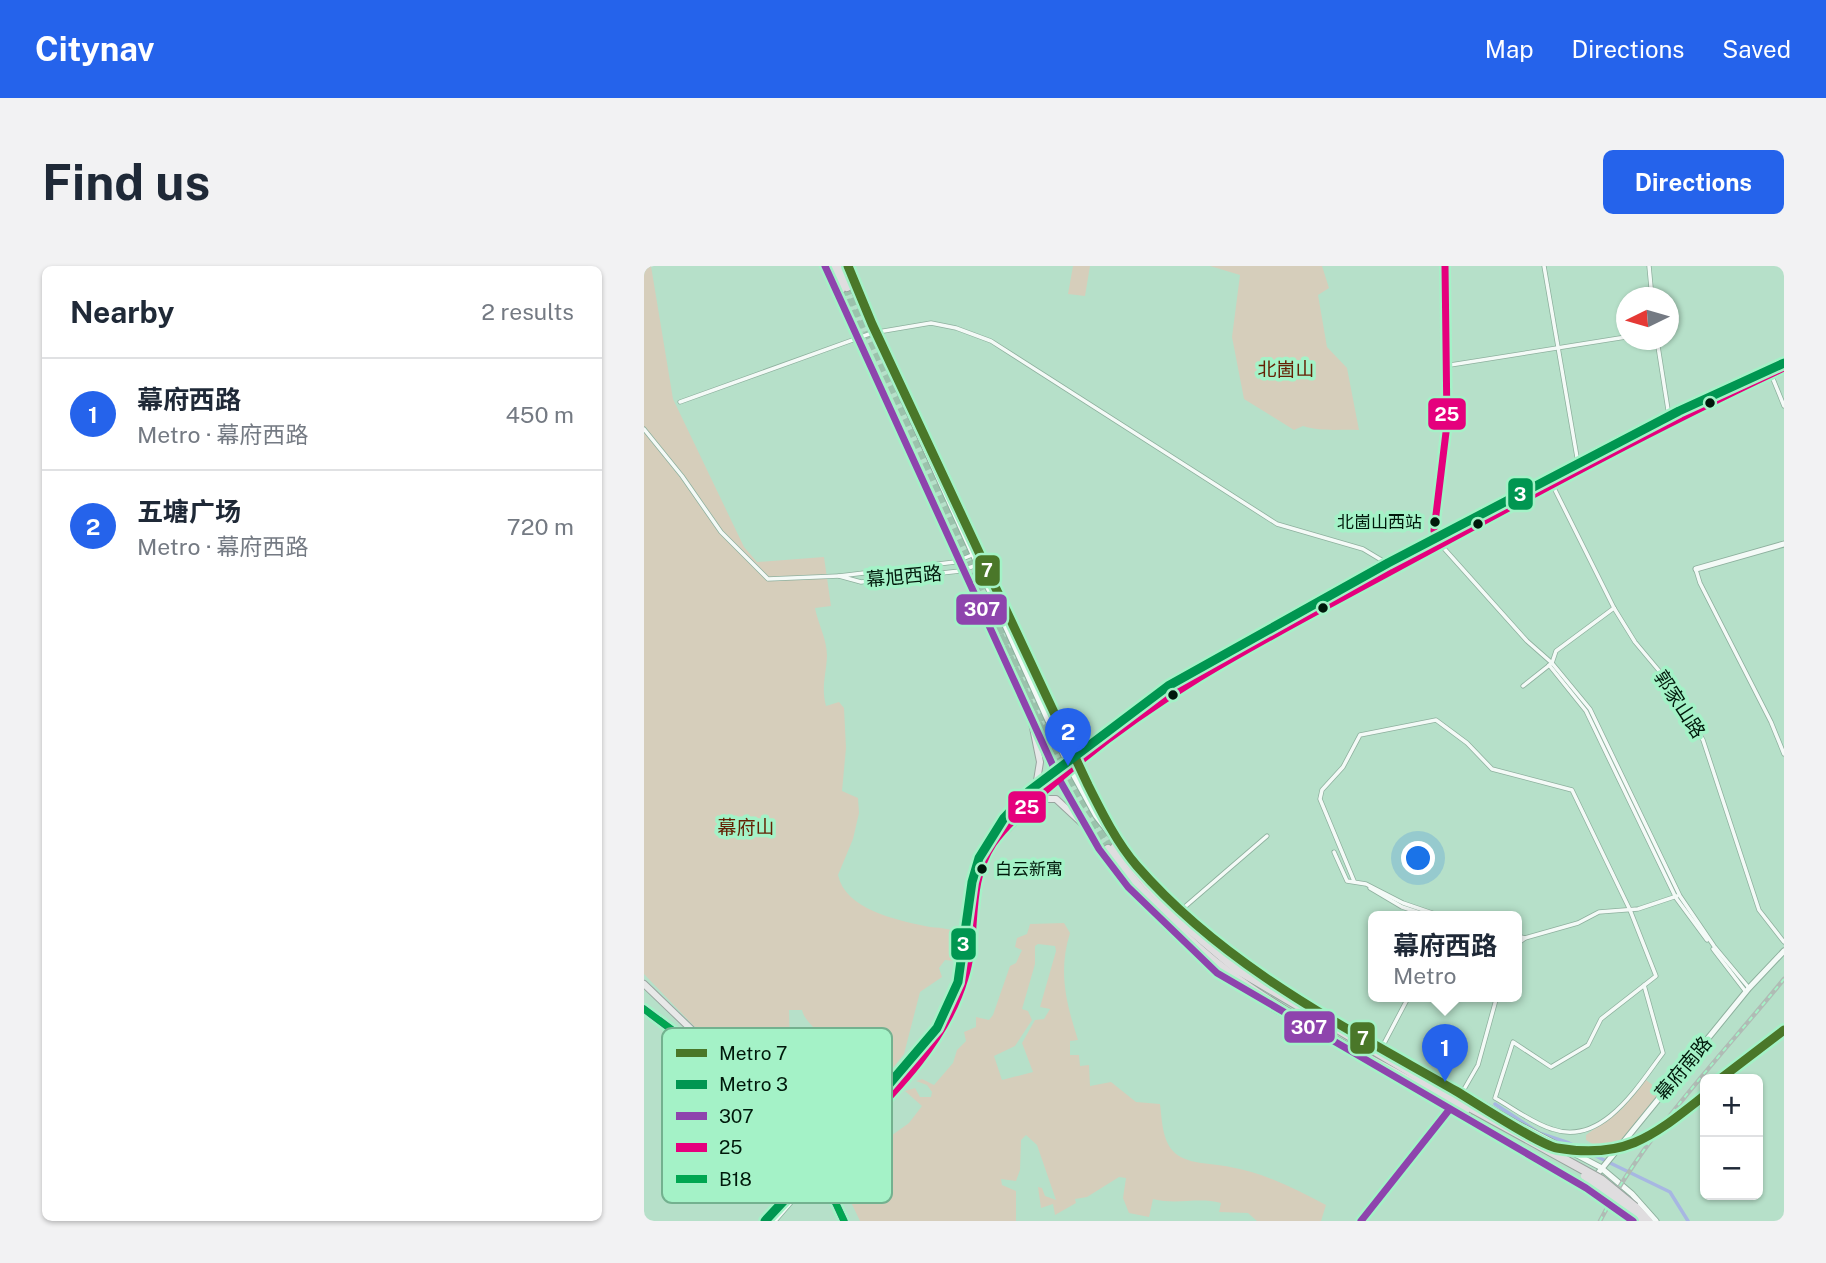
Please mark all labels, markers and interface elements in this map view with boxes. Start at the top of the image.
text: Citynav [35,30,155,68]
text: Map [1485,35,1534,63]
text: Directions [1572,35,1684,63]
text: Saved [1722,35,1791,63]
button: Directions [1603,150,1784,214]
text: Find us [42,153,210,211]
north arrow [1616,287,1679,350]
text: Nearby [70,294,174,330]
text: 2 results [481,298,574,325]
park label: 北崮山 [1257,358,1315,380]
text: 幕府西路 [137,384,241,415]
unlabelled marker [1703,396,1717,410]
line badge: 25 [1427,397,1467,431]
text: 1 [88,401,98,428]
text: 450 m [505,401,574,428]
text: 25 [1435,403,1459,425]
text: Metro · 幕府西路 [137,421,309,448]
line badge: 3 [1507,477,1534,511]
text: 3 [1514,483,1526,505]
text: 五塘广场 [137,496,241,527]
place label: 北崮山西站 [1337,512,1422,532]
text: 2 [86,513,100,540]
text: 720 m [507,513,574,540]
marker: 北崮山西站 [1428,515,1442,529]
unlabelled marker [1471,517,1485,531]
text: Metro · 幕府西路 [137,533,309,560]
line badge: 7 [974,554,1001,587]
text: 7 [981,559,993,581]
street label: 幕旭西路 [865,562,943,590]
line badge: 307 [955,593,1008,626]
text: 307 [964,598,1000,620]
unlabelled marker [1316,601,1330,615]
street label: 郭家山路 [1650,666,1710,742]
unlabelled marker [1166,688,1180,702]
pin: 2 [1045,708,1091,766]
line badge: 25 [1007,790,1047,824]
text: 25 [1015,796,1039,818]
park label: 幕府山 [717,816,775,838]
your location [1401,841,1435,875]
place label: 白云新寓 [995,859,1063,879]
marker: 白云新寓 [975,862,989,876]
popup [1368,911,1522,1002]
line badge: 3 [950,927,977,961]
text: 幕府西路 [1393,930,1497,961]
text: 3 [957,933,969,955]
text: Metro [1393,962,1456,989]
line badge: 307 [1283,1010,1336,1044]
text: 307 [1291,1016,1327,1038]
line badge: 7 [1349,1021,1376,1055]
pin: 1 [1422,1024,1468,1082]
text: 7 [1357,1027,1369,1049]
legend [662,1028,892,1203]
street label: 幕府南路 [1650,1032,1716,1104]
text: Metro 7 [719,1042,787,1064]
text: Metro 3 [719,1073,788,1095]
map controls [1700,1074,1763,1200]
button: + [1700,1074,1763,1137]
text: 307 [719,1105,754,1127]
text: 25 [719,1136,743,1158]
button: − [1700,1137,1763,1200]
text: B18 [719,1168,752,1190]

